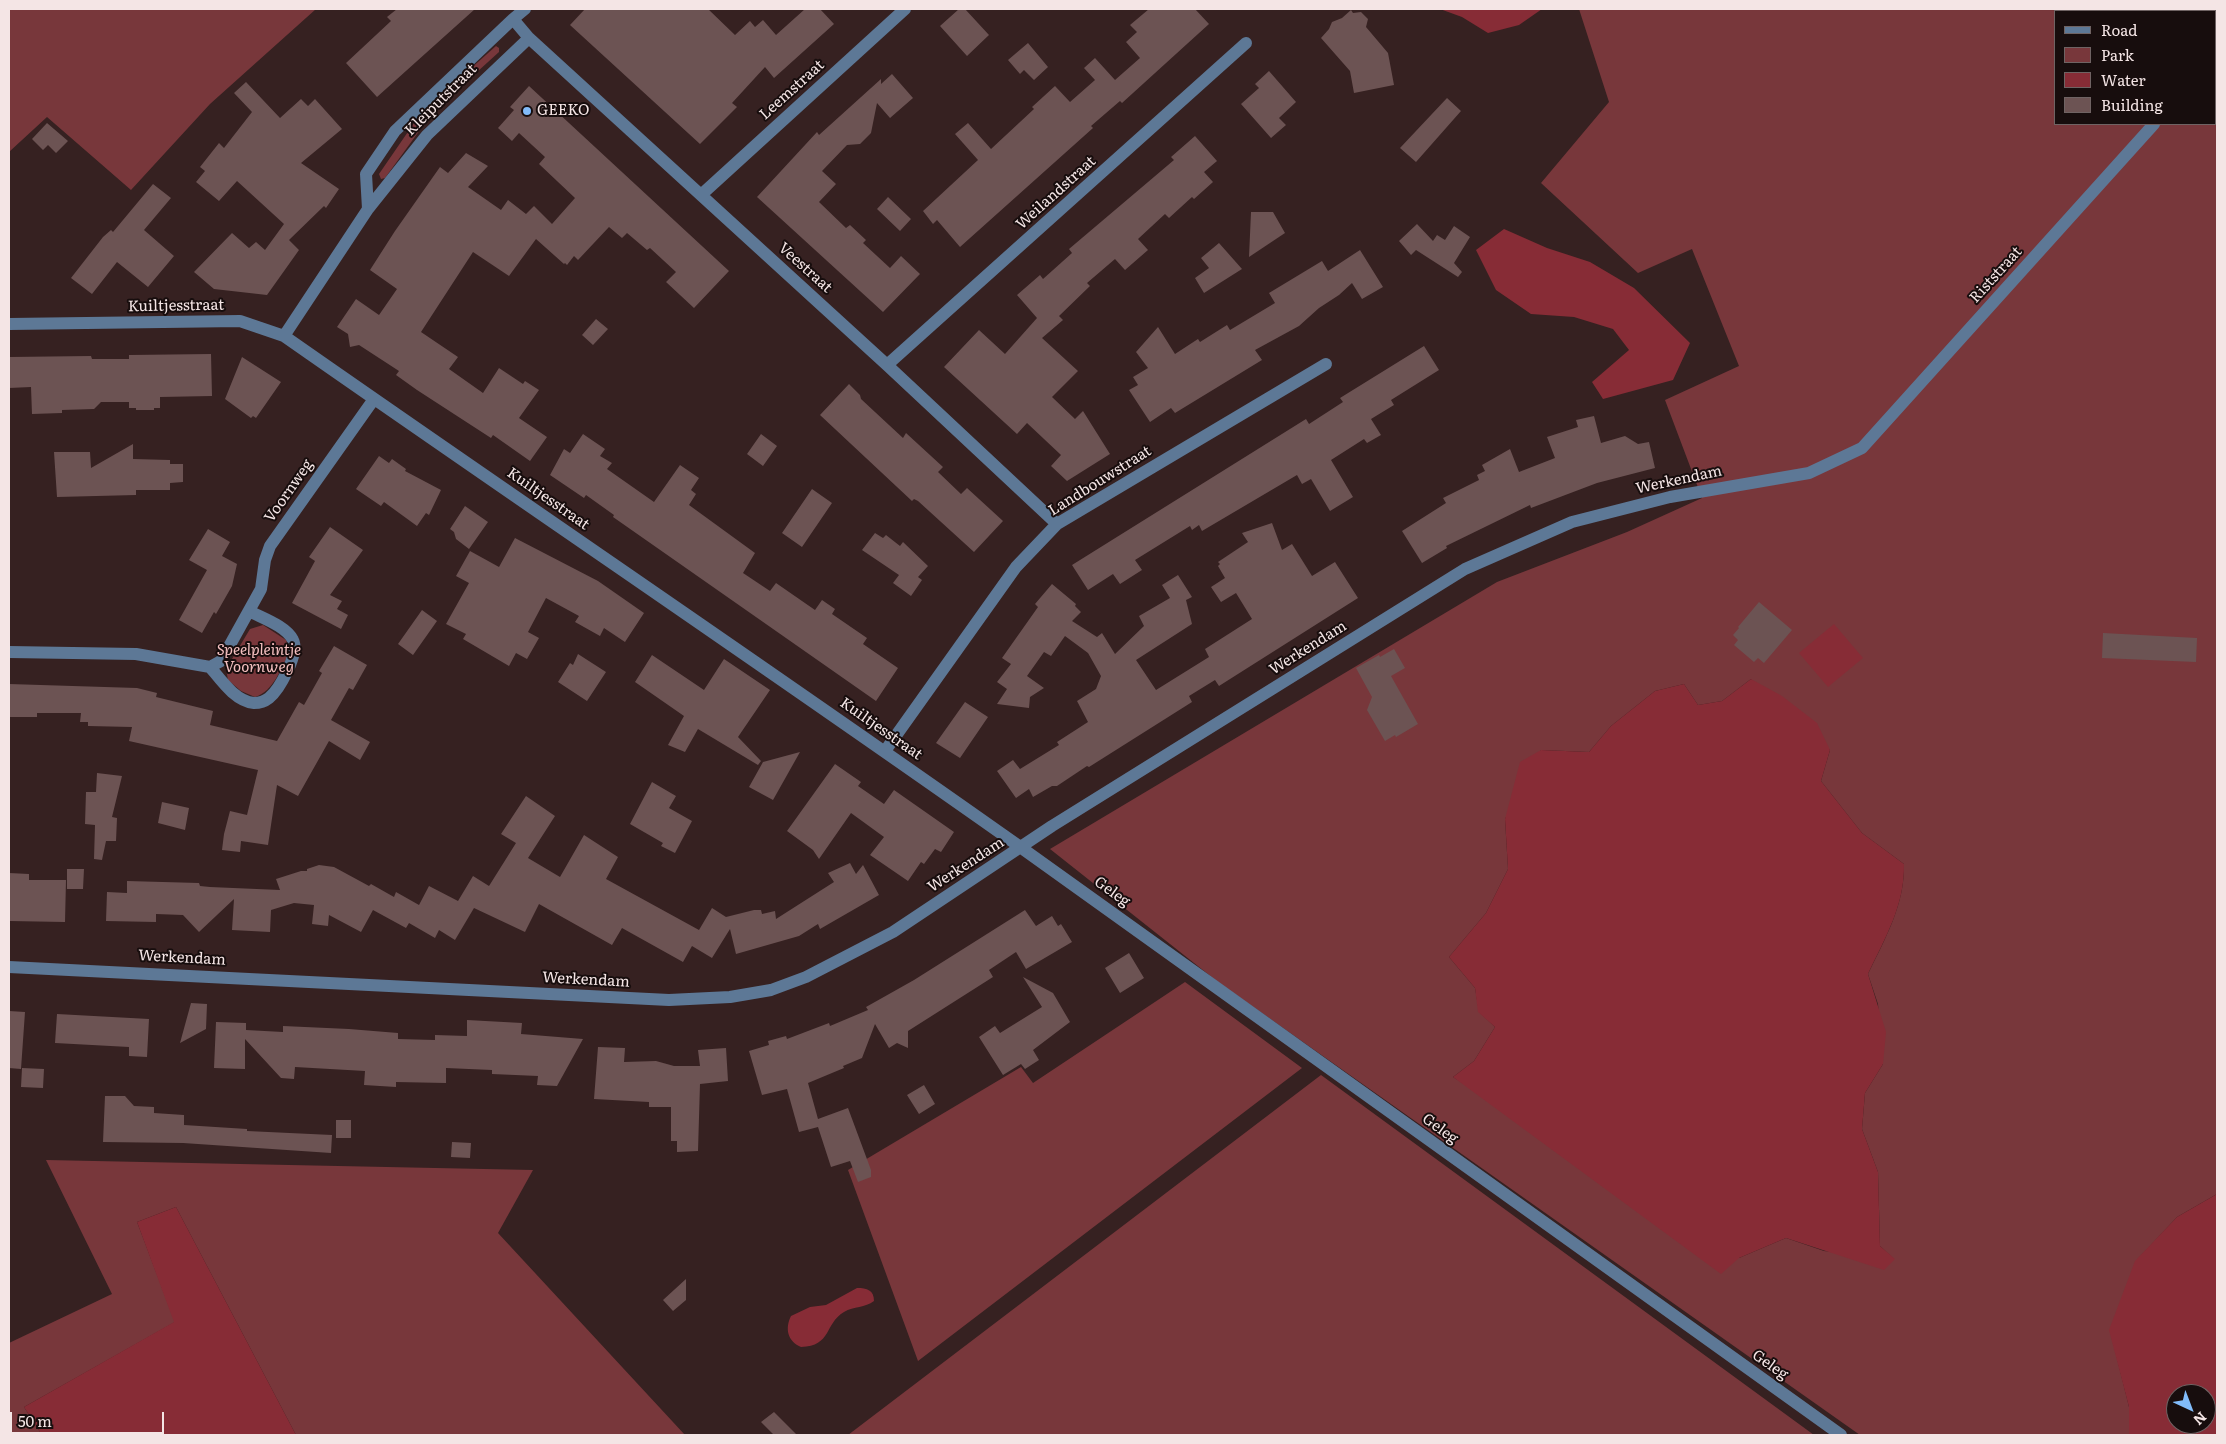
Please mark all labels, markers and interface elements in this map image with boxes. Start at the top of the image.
legend [2054,10,2216,125]
text: Road [2101,18,2137,41]
text: Park [2101,43,2134,66]
street label: Leemstraat [756,56,828,124]
street label: Kleiputstraat [401,60,481,140]
text: Water [2101,68,2146,91]
text: Building [2101,93,2163,116]
place label: GEEKO [537,102,589,120]
marker: GEEKO [521,105,533,117]
street label: Weilandstraat [1012,153,1100,233]
street label: Veestraat [774,239,836,297]
street label: Riststraat [1966,243,2026,307]
street label: Kuiltjesstraat [128,296,224,316]
street label: Landbouwstraat [1045,442,1155,520]
street label: Voornweg [261,456,317,526]
street label: Werkendam [1634,462,1724,498]
street label: Kuiltjesstraat [503,464,593,534]
street label: Werkendam [1266,617,1350,679]
park label: Speelpleintje Voornweg [217,642,301,677]
street label: Kuiltjesstraat [836,694,926,764]
street label: Werkendam [924,834,1008,896]
street label: Geleg [1091,873,1133,911]
street label: Werkendam [138,947,226,969]
street label: Werkendam [542,969,630,991]
street label: Geleg [1419,1110,1461,1148]
street label: Geleg [1749,1346,1791,1384]
north arrow [2166,1384,2216,1434]
scale bar [12,1402,166,1434]
text: N [2189,1408,2212,1431]
text: 50 m [18,1409,52,1432]

